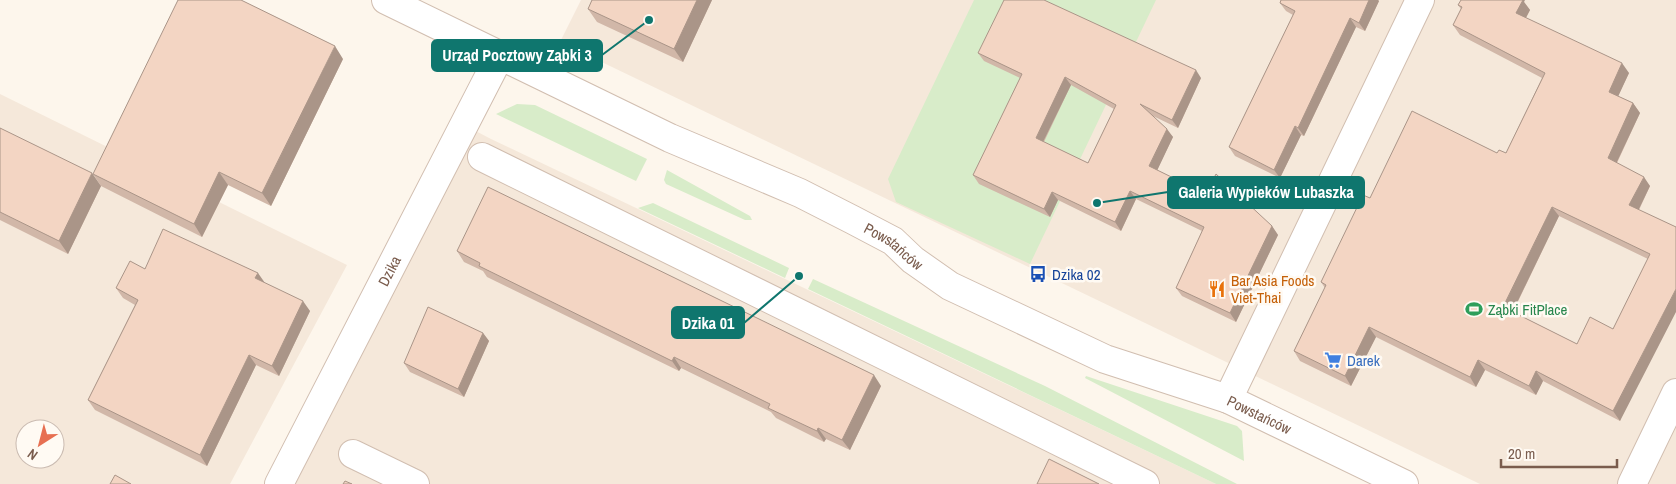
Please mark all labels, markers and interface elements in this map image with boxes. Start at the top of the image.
callout: Urząd Pocztowy Ząbki 3 [432,40,602,71]
text: Urząd Pocztowy Ząbki 3 [442,44,592,66]
callout: Galeria Wypieków Lubaszka [1168,177,1364,208]
text: Galeria Wypieków Lubaszka [1178,181,1354,203]
street label: Powstańców [861,217,928,275]
street label: Dzika [372,252,406,289]
bus stop icon: Dzika 02 [1028,264,1048,284]
place label: Dzika 02 [1052,264,1101,285]
place label: Bar Asia Foods Viet-Thai [1231,270,1315,308]
restaurant icon: Bar Asia Foods Viet-Thai [1207,279,1227,299]
sports icon: Ząbki FitPlace [1464,299,1484,319]
place label: Ząbki FitPlace [1488,299,1567,320]
callout: Dzika 01 [672,307,744,338]
text: Dzika 01 [682,312,735,334]
supermarket icon: Darek [1323,350,1343,370]
place label: Darek [1347,350,1381,371]
street label: Powstańców [1224,390,1295,439]
north arrow [15,419,65,469]
scale bar [1501,436,1617,468]
text: 20 m [1508,443,1535,464]
text: N [24,445,41,464]

